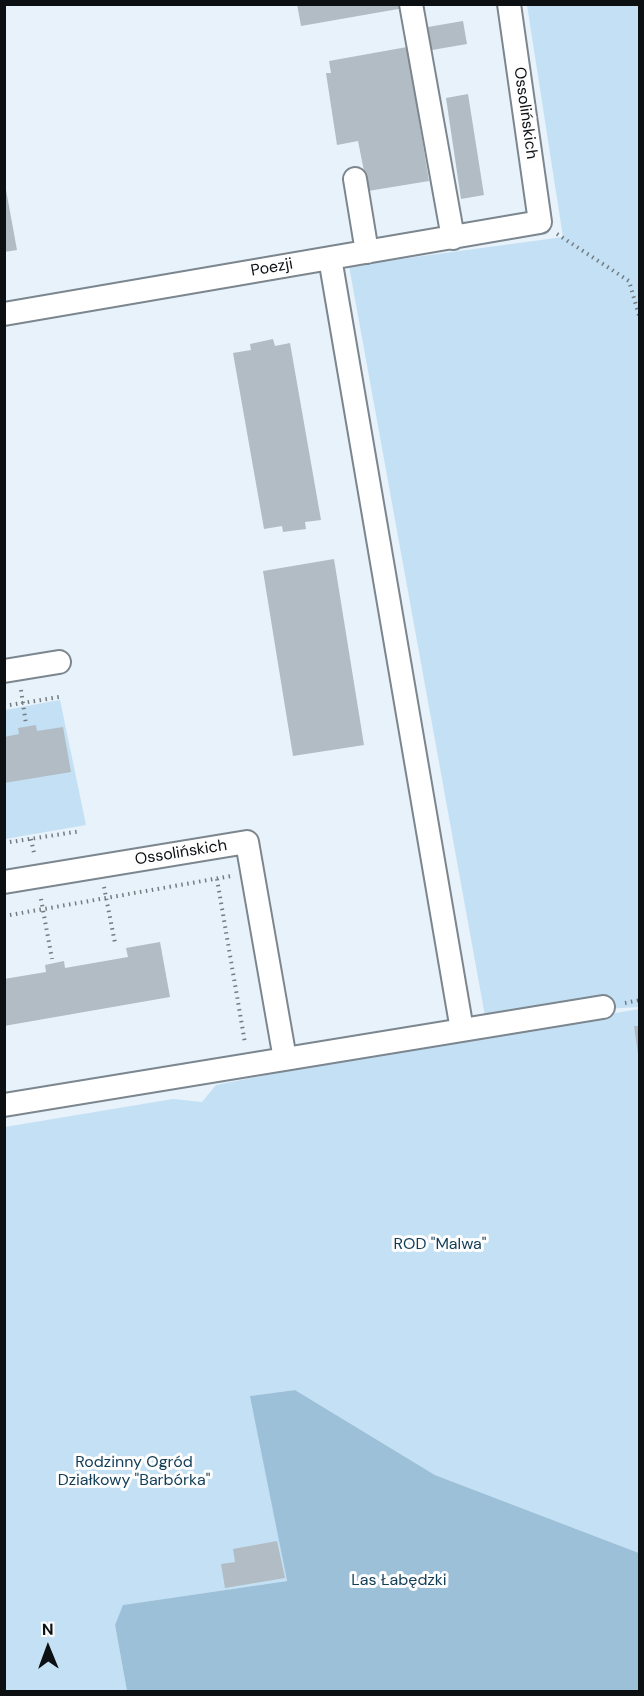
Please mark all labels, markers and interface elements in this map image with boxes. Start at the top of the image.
street label: Ossolińskich [509,66,541,160]
street label: Poezji [249,255,295,281]
street label: Ossolińskich [134,836,228,870]
park label: ROD "Malwa" [394,1235,486,1255]
park label: Rodzinny Ogród Działkowy "Barbórka" [58,1453,210,1491]
park label: Las Łabędzki [351,1571,447,1591]
north arrow [18,1618,78,1678]
text: N [42,1619,54,1640]

